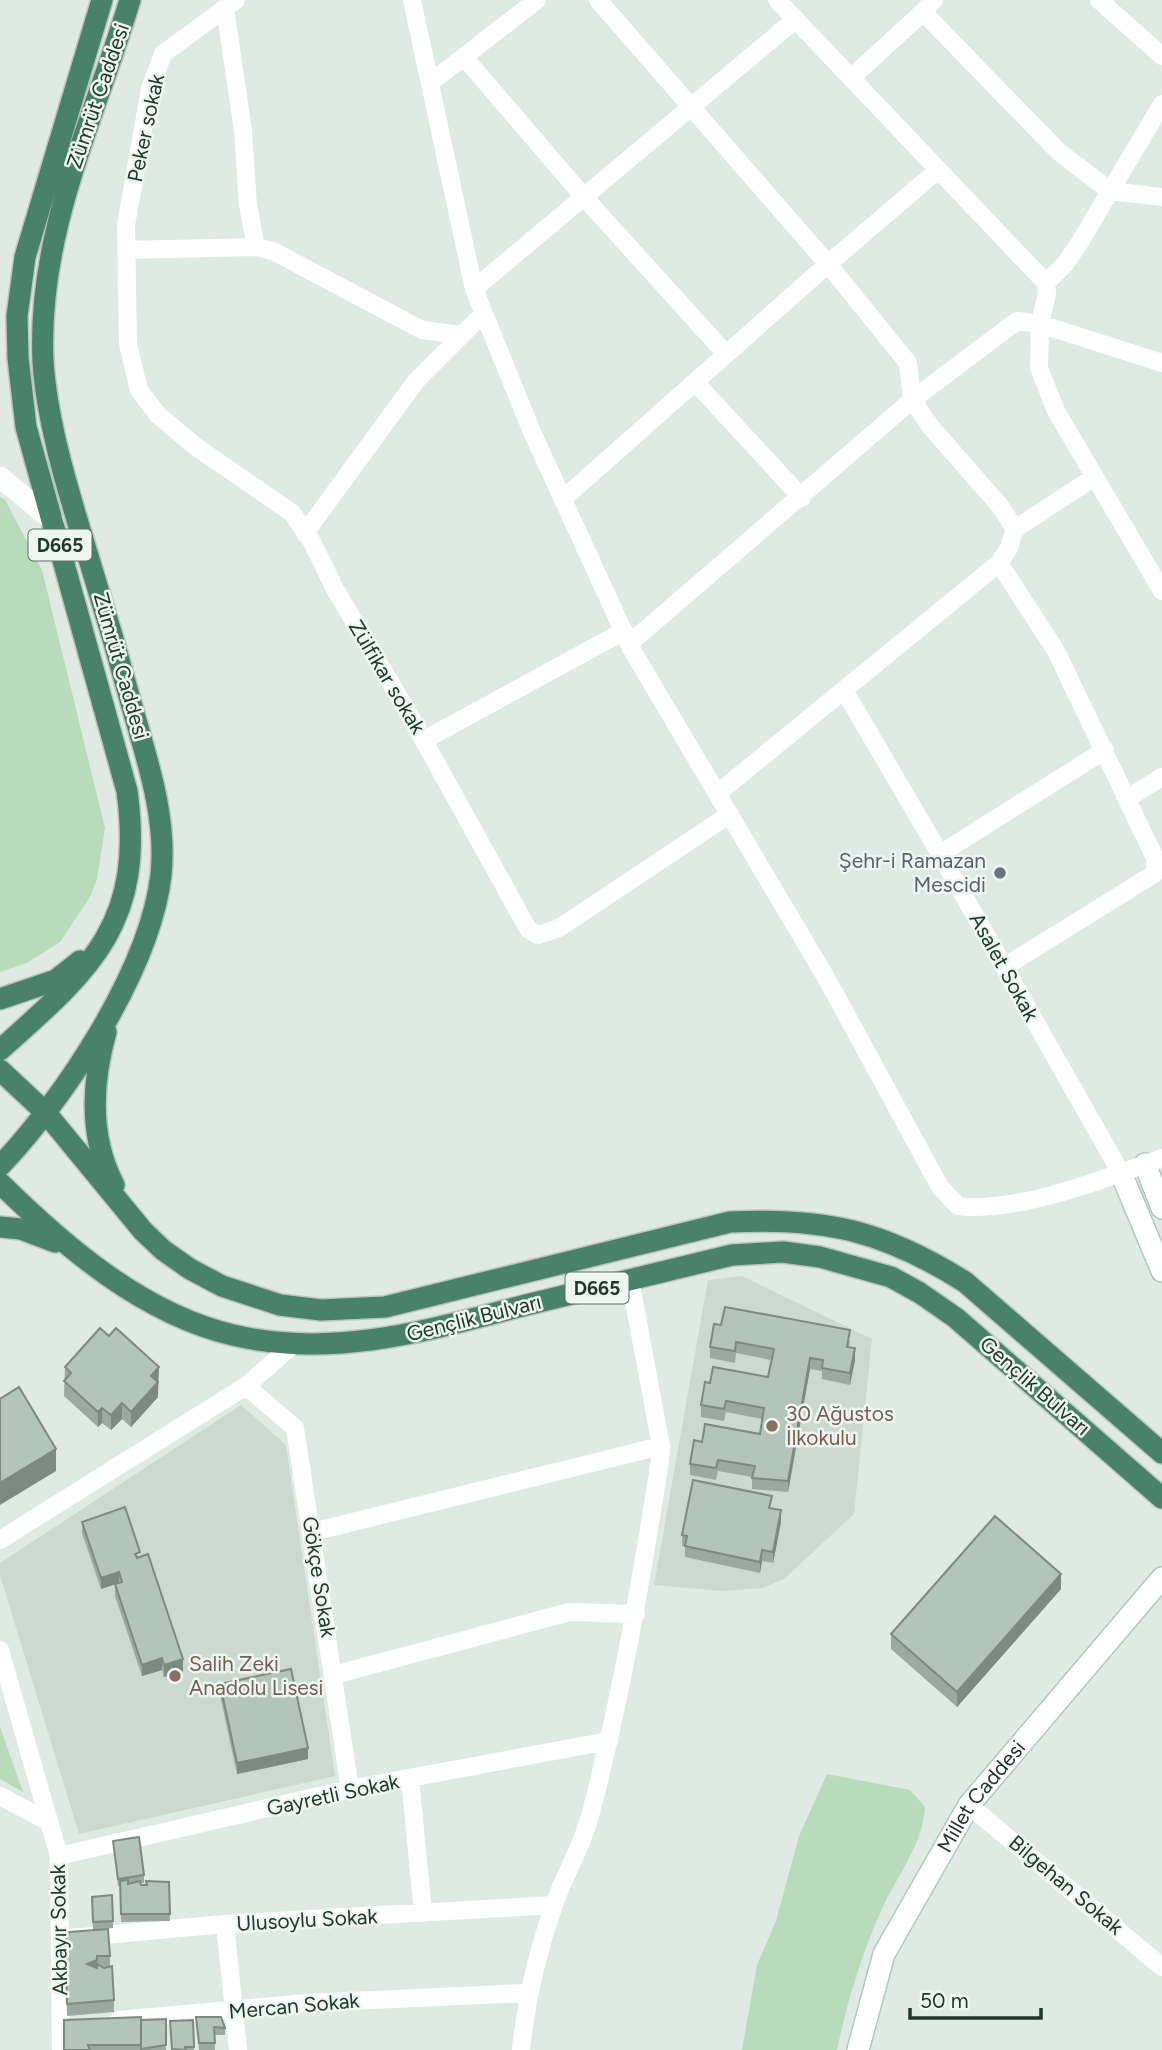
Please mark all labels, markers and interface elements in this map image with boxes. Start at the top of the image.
street label: Zümrüt Caddesi [61,20,134,172]
street label: Peker sokak [122,71,169,184]
road number: D665 [28,530,92,560]
street label: Zümrüt Caddesi [89,590,154,742]
street label: Zülfikar sokak [344,615,432,739]
place label: Şehr-i Ramazan Mescidi [839,848,986,897]
marker: Şehr-i Ramazan Mescidi [992,865,1008,881]
street label: Asalet Sokak [964,908,1045,1026]
road number: D665 [566,1272,628,1304]
street label: Gençlik Bulvarı [404,1289,544,1346]
street label: Gençlik Bulvarı [975,1331,1096,1440]
place label: 30 Ağustos İlkokulu [786,1401,894,1450]
marker: 30 Ağustos İlkokulu [764,1418,780,1434]
street label: Gökçe Sokak [298,1515,342,1640]
place label: Salih Zeki Anadolu Lisesi [189,1651,323,1700]
marker: Salih Zeki Anadolu Lisesi [167,1668,183,1684]
street label: Millet Caddesi [932,1735,1030,1857]
street label: Gayretli Sokak [264,1768,402,1821]
street label: Bilgehan Sokak [1004,1830,1129,1940]
street label: Akbayır Sokak [45,1863,72,1996]
street label: Ulusoylu Sokak [236,1903,379,1936]
scale bar [910,1976,1041,2020]
street label: Mercan Sokak [227,1987,361,2024]
text: 50 m [920,1988,969,2013]

